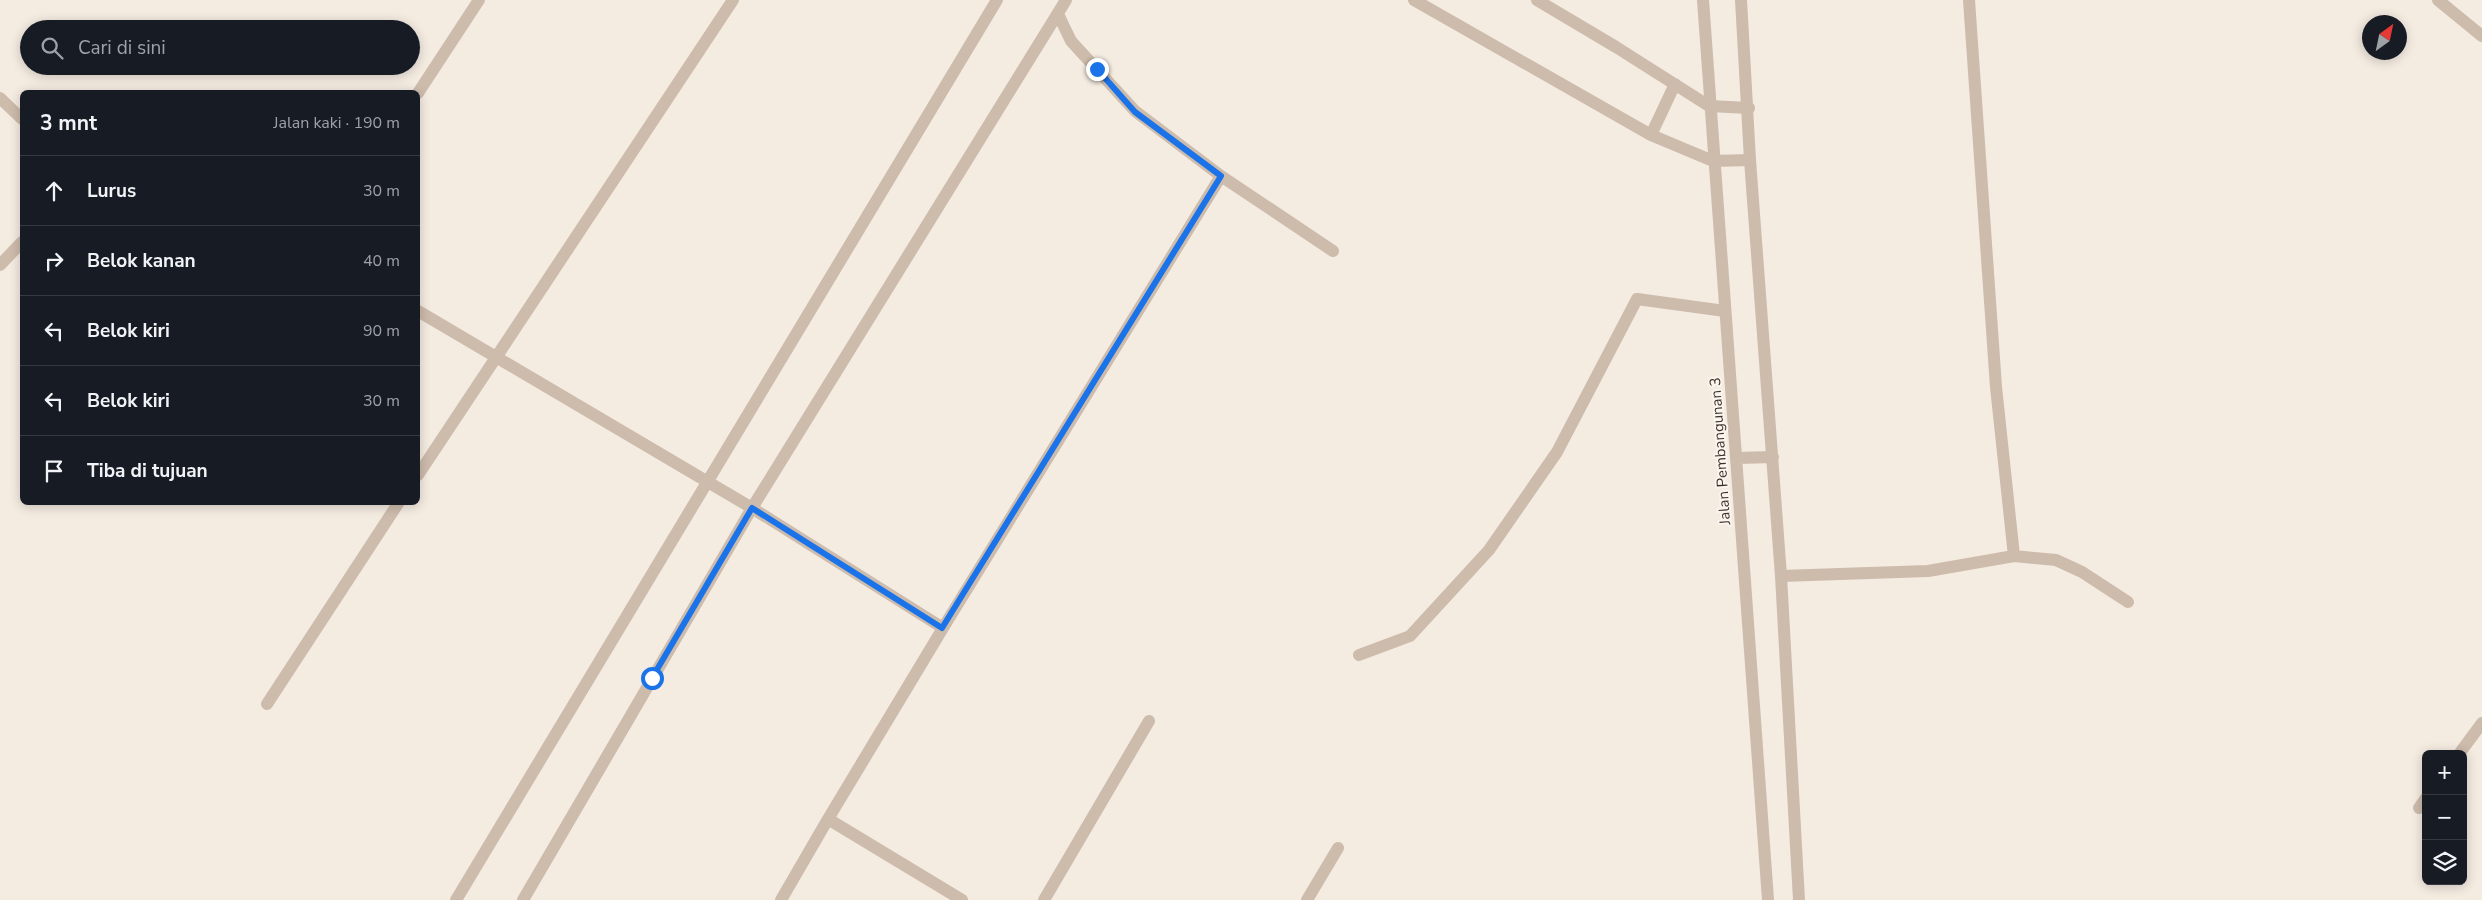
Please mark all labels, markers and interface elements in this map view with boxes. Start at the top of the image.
north arrow [2362,15,2407,60]
search box [20,20,420,75]
icon: search [38,34,66,62]
text: Cari di sini [78,35,166,61]
route end [1086,58,1109,81]
text: 3 mnt [40,109,97,137]
text: Jalan kaki · 190 m [273,112,400,134]
icon: ahead [40,177,68,205]
text: Lurus [87,178,136,204]
text: 30 m [363,180,400,202]
icon: right [40,247,68,275]
text: Belok kanan [87,248,196,274]
text: 40 m [363,250,400,272]
icon: left [40,317,68,345]
text: Belok kiri [87,318,170,344]
text: 90 m [363,320,400,342]
street label: Jalan Pembangunan 3 [1705,377,1735,526]
icon: left [40,387,68,415]
text: Belok kiri [87,388,170,414]
text: 30 m [363,390,400,412]
icon: arrive [40,457,68,485]
text: Tiba di tujuan [87,458,208,484]
route start [641,667,664,690]
map controls [2422,750,2467,885]
button: + [2422,750,2467,795]
button: − [2422,795,2467,840]
button: layers [2422,840,2467,885]

